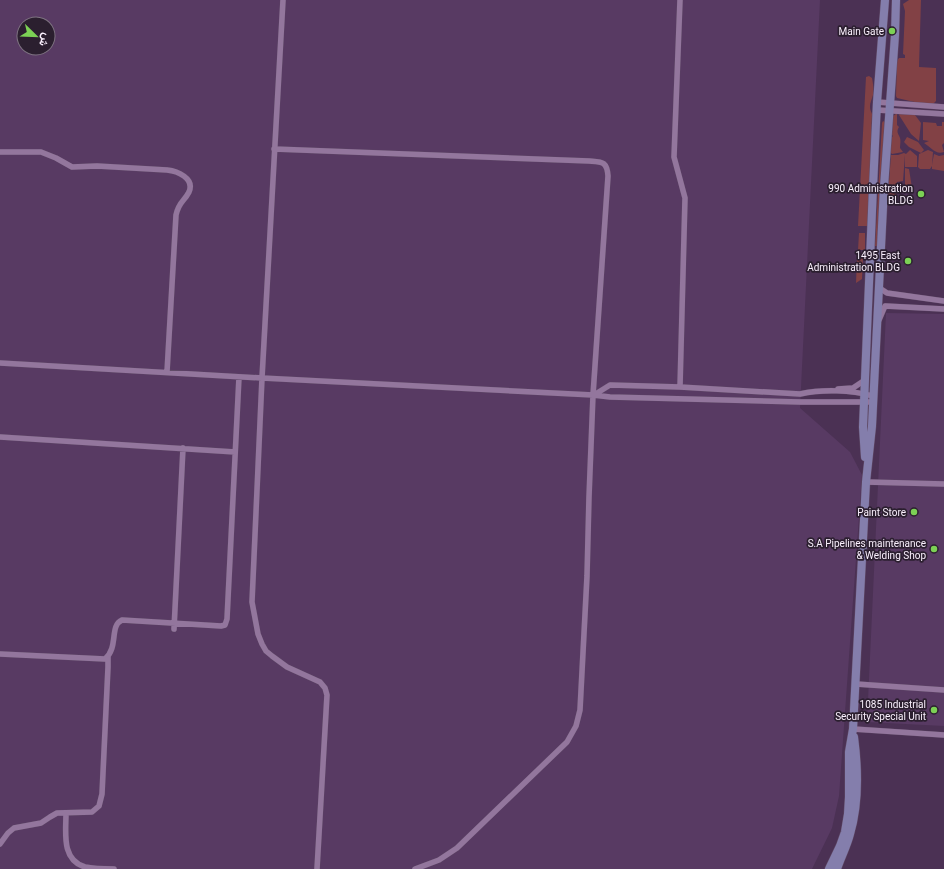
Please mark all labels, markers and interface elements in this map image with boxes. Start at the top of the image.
north arrow [16,16,56,56]
place label: Main Gate [839,26,884,37]
marker: Main Gate [887,26,897,36]
text: ش [36,31,53,48]
place label: 990 Administration BLDG [828,183,913,206]
marker: 990 Administration BLDG [916,189,926,199]
place label: 1495 East Administration BLDG [807,250,900,273]
marker: 1495 East Administration BLDG [903,256,913,266]
place label: Paint Store [857,507,906,518]
marker: Paint Store [909,507,919,517]
place label: S.A Pipelines maintenance & Welding Shop [808,538,926,561]
marker: S.A Pipelines maintenance & Welding Shop [929,544,939,554]
place label: 1085 Industrial Security Special Unit [835,699,926,722]
marker: 1085 Industrial Security Special Unit [929,705,939,715]

